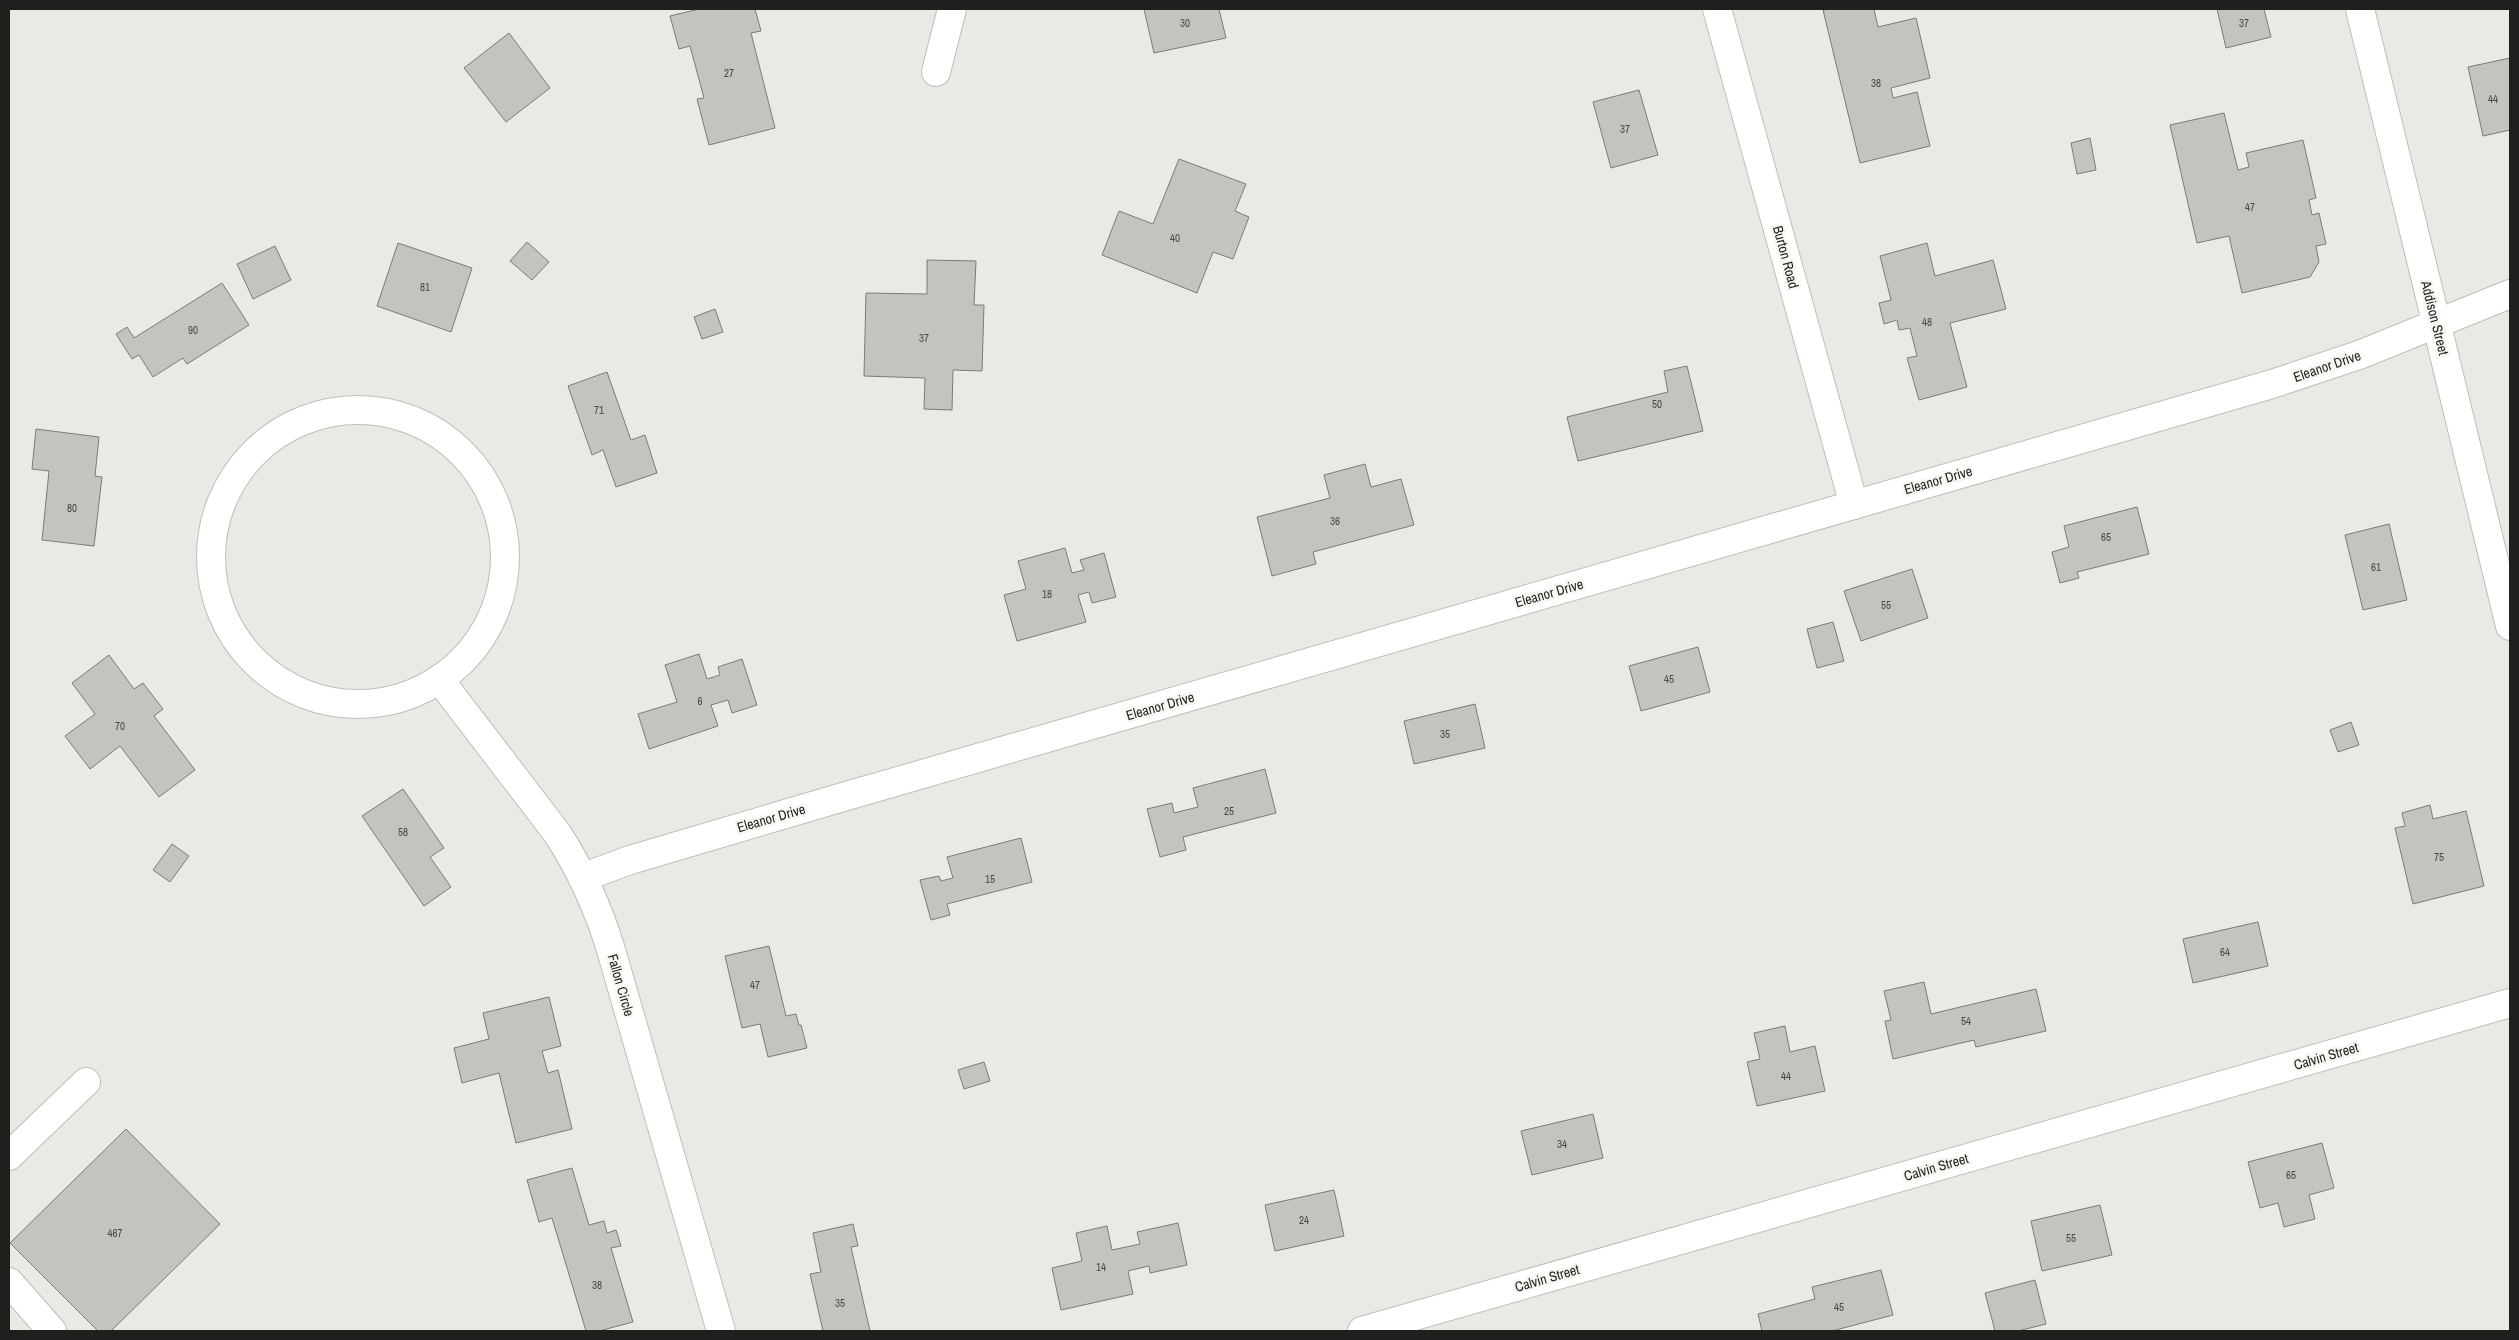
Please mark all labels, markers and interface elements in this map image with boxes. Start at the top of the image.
house number: 30 [1180,16,1190,30]
house number: 37 [2239,16,2249,30]
house number: 27 [724,66,734,80]
house number: 38 [1871,76,1881,90]
house number: 44 [2488,92,2498,106]
house number: 37 [1620,122,1630,136]
house number: 47 [2245,200,2255,214]
street label: Burton Road [1769,224,1803,290]
house number: 40 [1170,231,1180,245]
street label: Addison Street [2417,278,2453,357]
house number: 81 [420,280,430,294]
house number: 48 [1922,315,1932,329]
house number: 90 [188,323,198,337]
house number: 37 [919,331,929,345]
street label: Eleanor Drive [2291,346,2363,386]
house number: 50 [1652,397,1662,411]
house number: 71 [594,403,604,417]
street label: Eleanor Drive [1902,462,1974,498]
house number: 80 [67,501,77,515]
house number: 36 [1330,514,1340,528]
house number: 65 [2101,530,2111,544]
house number: 61 [2371,560,2381,574]
street label: Eleanor Drive [1513,575,1585,611]
house number: 18 [1042,587,1052,601]
house number: 55 [1881,598,1891,612]
house number: 45 [1664,672,1674,686]
street label: Eleanor Drive [1124,688,1196,724]
house number: 6 [697,694,703,708]
house number: 70 [115,719,125,733]
house number: 35 [1440,727,1450,741]
street label: Eleanor Drive [735,800,807,836]
house number: 25 [1224,804,1234,818]
house number: 58 [398,825,408,839]
house number: 75 [2434,850,2444,864]
house number: 15 [985,872,995,886]
house number: 64 [2220,945,2230,959]
street label: Fallon Circle [604,952,638,1018]
house number: 47 [750,978,760,992]
house number: 54 [1961,1014,1971,1028]
street label: Calvin Street [2292,1038,2360,1074]
house number: 44 [1781,1069,1791,1083]
house number: 34 [1557,1137,1567,1151]
street label: Calvin Street [1902,1149,1970,1185]
house number: 65 [2286,1168,2296,1182]
house number: 24 [1299,1213,1309,1227]
house number: 467 [107,1226,123,1240]
house number: 55 [2066,1231,2076,1245]
house number: 14 [1096,1260,1106,1274]
street label: Calvin Street [1513,1260,1581,1296]
house number: 38 [592,1278,602,1292]
house number: 35 [835,1296,845,1310]
house number: 45 [1834,1300,1844,1314]

